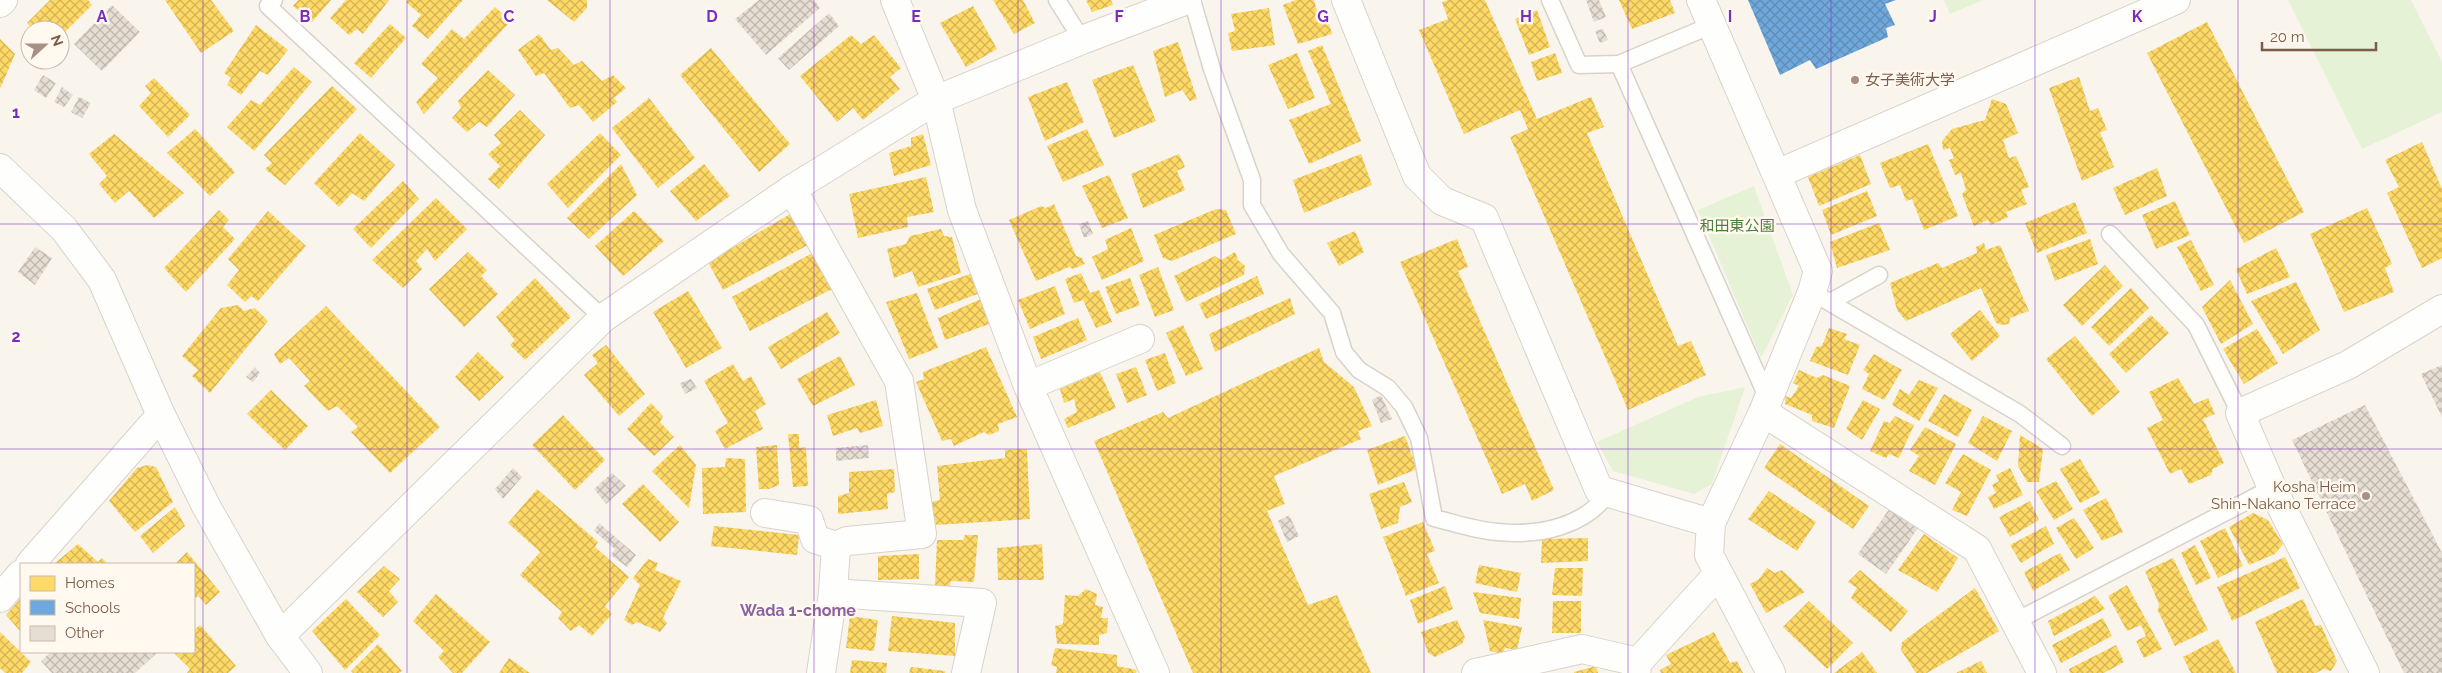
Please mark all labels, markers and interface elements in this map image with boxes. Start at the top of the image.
text: A [97,7,108,26]
text: B [300,7,311,26]
text: C [504,7,515,26]
text: D [706,7,718,26]
text: E [911,7,921,26]
text: F [1114,7,1124,26]
text: G [1317,7,1329,26]
text: H [1520,7,1532,26]
text: I [1728,7,1732,26]
text: J [1929,7,1937,26]
text: K [2132,7,2143,26]
north arrow [20,20,70,70]
scale bar [2262,20,2376,52]
text: 20 m [2270,28,2305,46]
text: N [48,32,67,48]
place label: 女子美術大学 [1865,71,1955,89]
marker: 女子美術大学 [1849,74,1861,86]
text: 1 [12,103,20,122]
park label: 和田東公園 [1699,217,1775,235]
text: 2 [11,327,21,346]
place label: Kosha Heim Shin-Nakano Terrace [2211,478,2356,513]
marker: Kosha Heim Shin-Nakano Terrace [2360,490,2372,502]
legend [20,563,195,653]
text: Homes [65,574,115,592]
text: Schools [65,599,120,617]
district label: Wada 1-chome [740,601,856,620]
text: Other [65,624,105,642]

